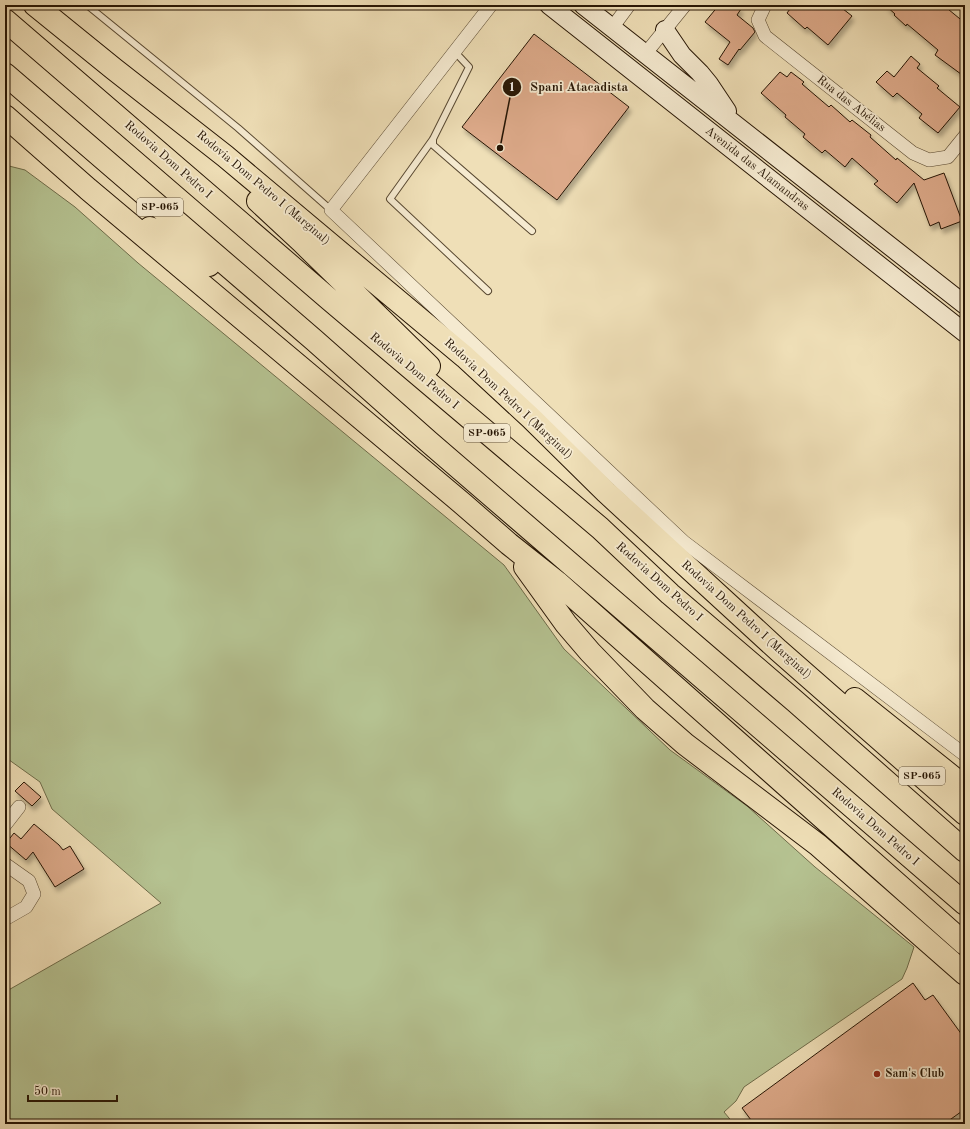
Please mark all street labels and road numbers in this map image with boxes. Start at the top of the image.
street label: Rua das Abélias [814,74,888,134]
street label: Rodovia Dom Pedro I [122,119,214,201]
street label: Avenida das Alamandras [703,125,811,213]
street label: Rodovia Dom Pedro I (Marginal) [194,128,333,247]
road number: SP-065 [137,198,183,216]
street label: Rodovia Dom Pedro I [367,331,461,412]
street label: Rodovia Dom Pedro I (Marginal) [442,336,575,461]
road number: SP-065 [464,424,510,442]
street label: Rodovia Dom Pedro I [614,540,705,624]
street label: Rodovia Dom Pedro I (Marginal) [679,558,814,681]
road number: SP-065 [899,767,945,785]
street label: Rodovia Dom Pedro I [829,786,921,868]

